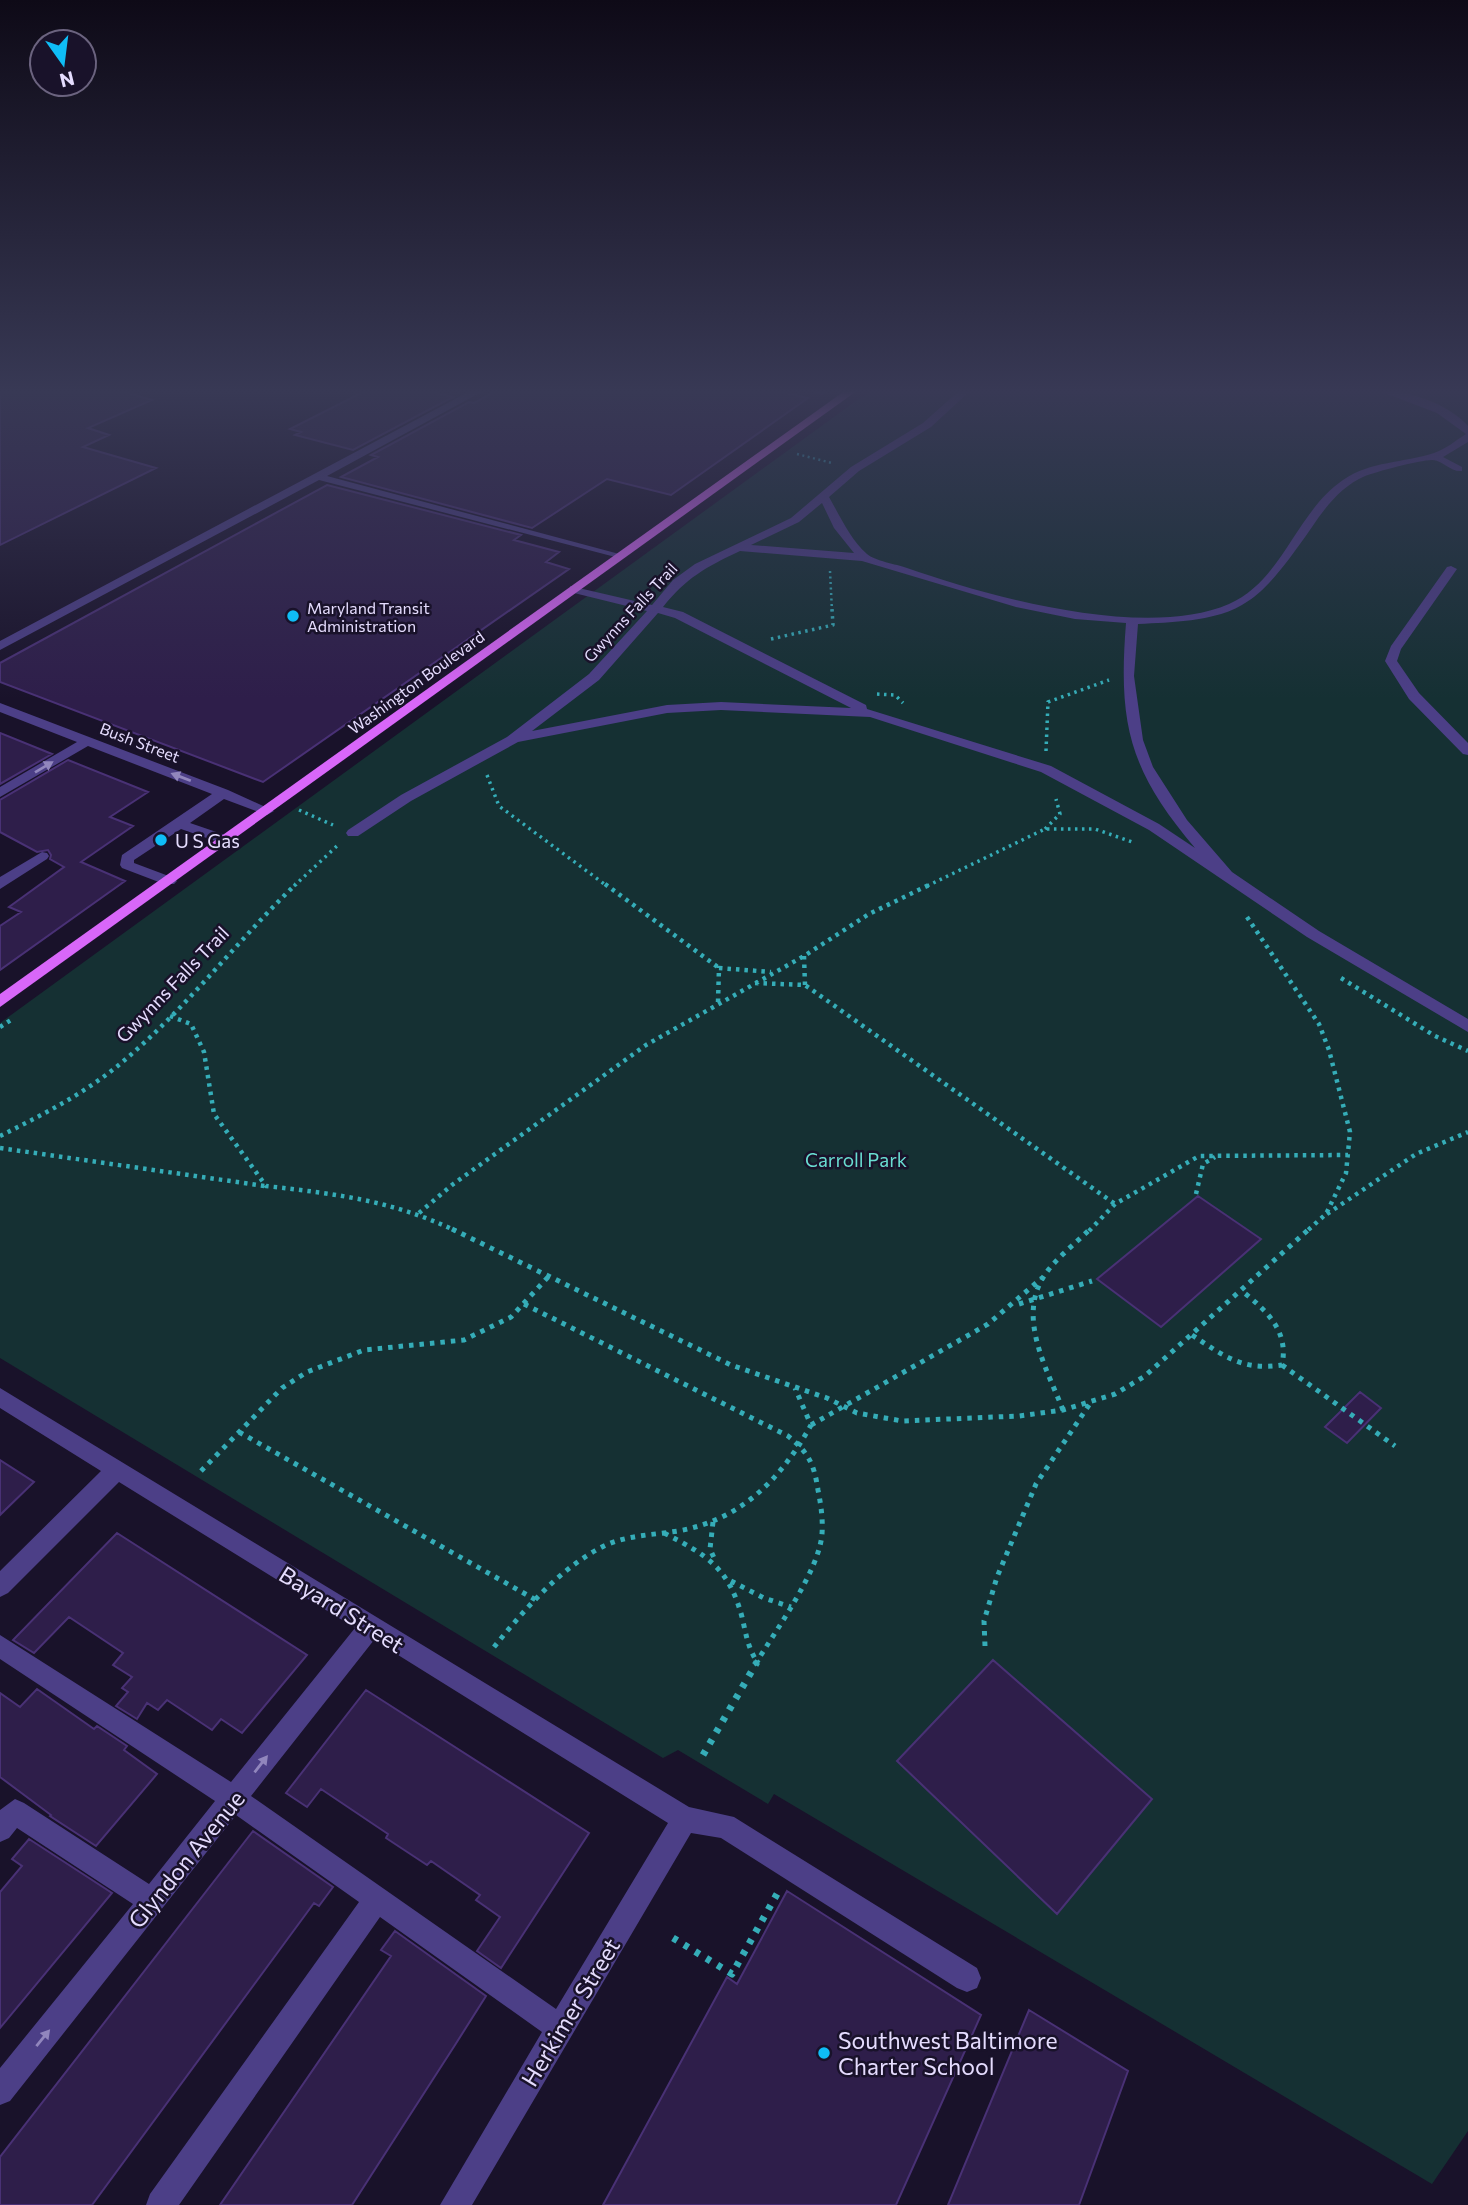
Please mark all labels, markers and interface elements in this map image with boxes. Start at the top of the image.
north arrow [28,28,98,98]
text: N [58,67,77,93]
street label: Gwynns Falls Trail [579,559,681,665]
place label: Maryland Transit Administration [307,598,430,635]
marker: Maryland Transit Administration [285,608,301,624]
street label: Washington Boulevard [344,626,488,738]
street label: Bush Street [97,718,183,766]
one-way arrow [34,760,53,773]
one-way arrow [170,771,191,782]
place label: U S Gas [175,829,240,852]
marker: U S Gas [153,832,169,848]
street label: Gwynns Falls Trail [111,921,233,1047]
park label: Carroll Park [805,1148,907,1171]
street label: Bayard Street [274,1560,410,1658]
one-way arrow [253,1756,268,1773]
street label: Glyndon Avenue [122,1784,250,1934]
street label: Herkimer Street [515,1933,625,2091]
place label: Southwest Baltimore Charter School [838,2026,1058,2080]
one-way arrow [35,2029,50,2047]
marker: Southwest Baltimore Charter School [816,2045,832,2061]

